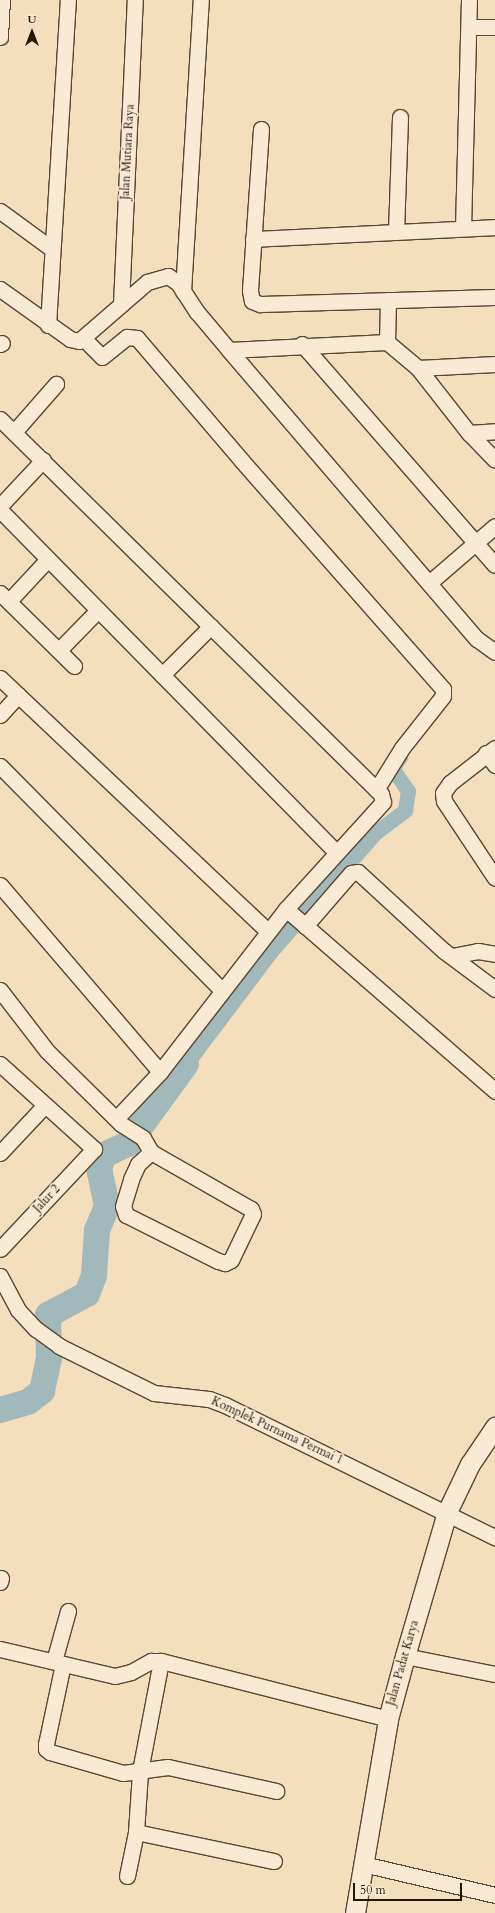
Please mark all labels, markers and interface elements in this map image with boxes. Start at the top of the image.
north arrow [12,12,52,52]
text: U [28,12,36,27]
street label: Jalan Mutiara Raya [118,104,138,200]
street label: Jalur 2 [31,1182,63,1216]
street label: Komplek Purnama Permai 1 [209,1394,345,1468]
street label: Jalan Padat Karya [384,1619,422,1707]
scale bar [355,1875,464,1901]
text: 50 m [360,1882,386,1898]

